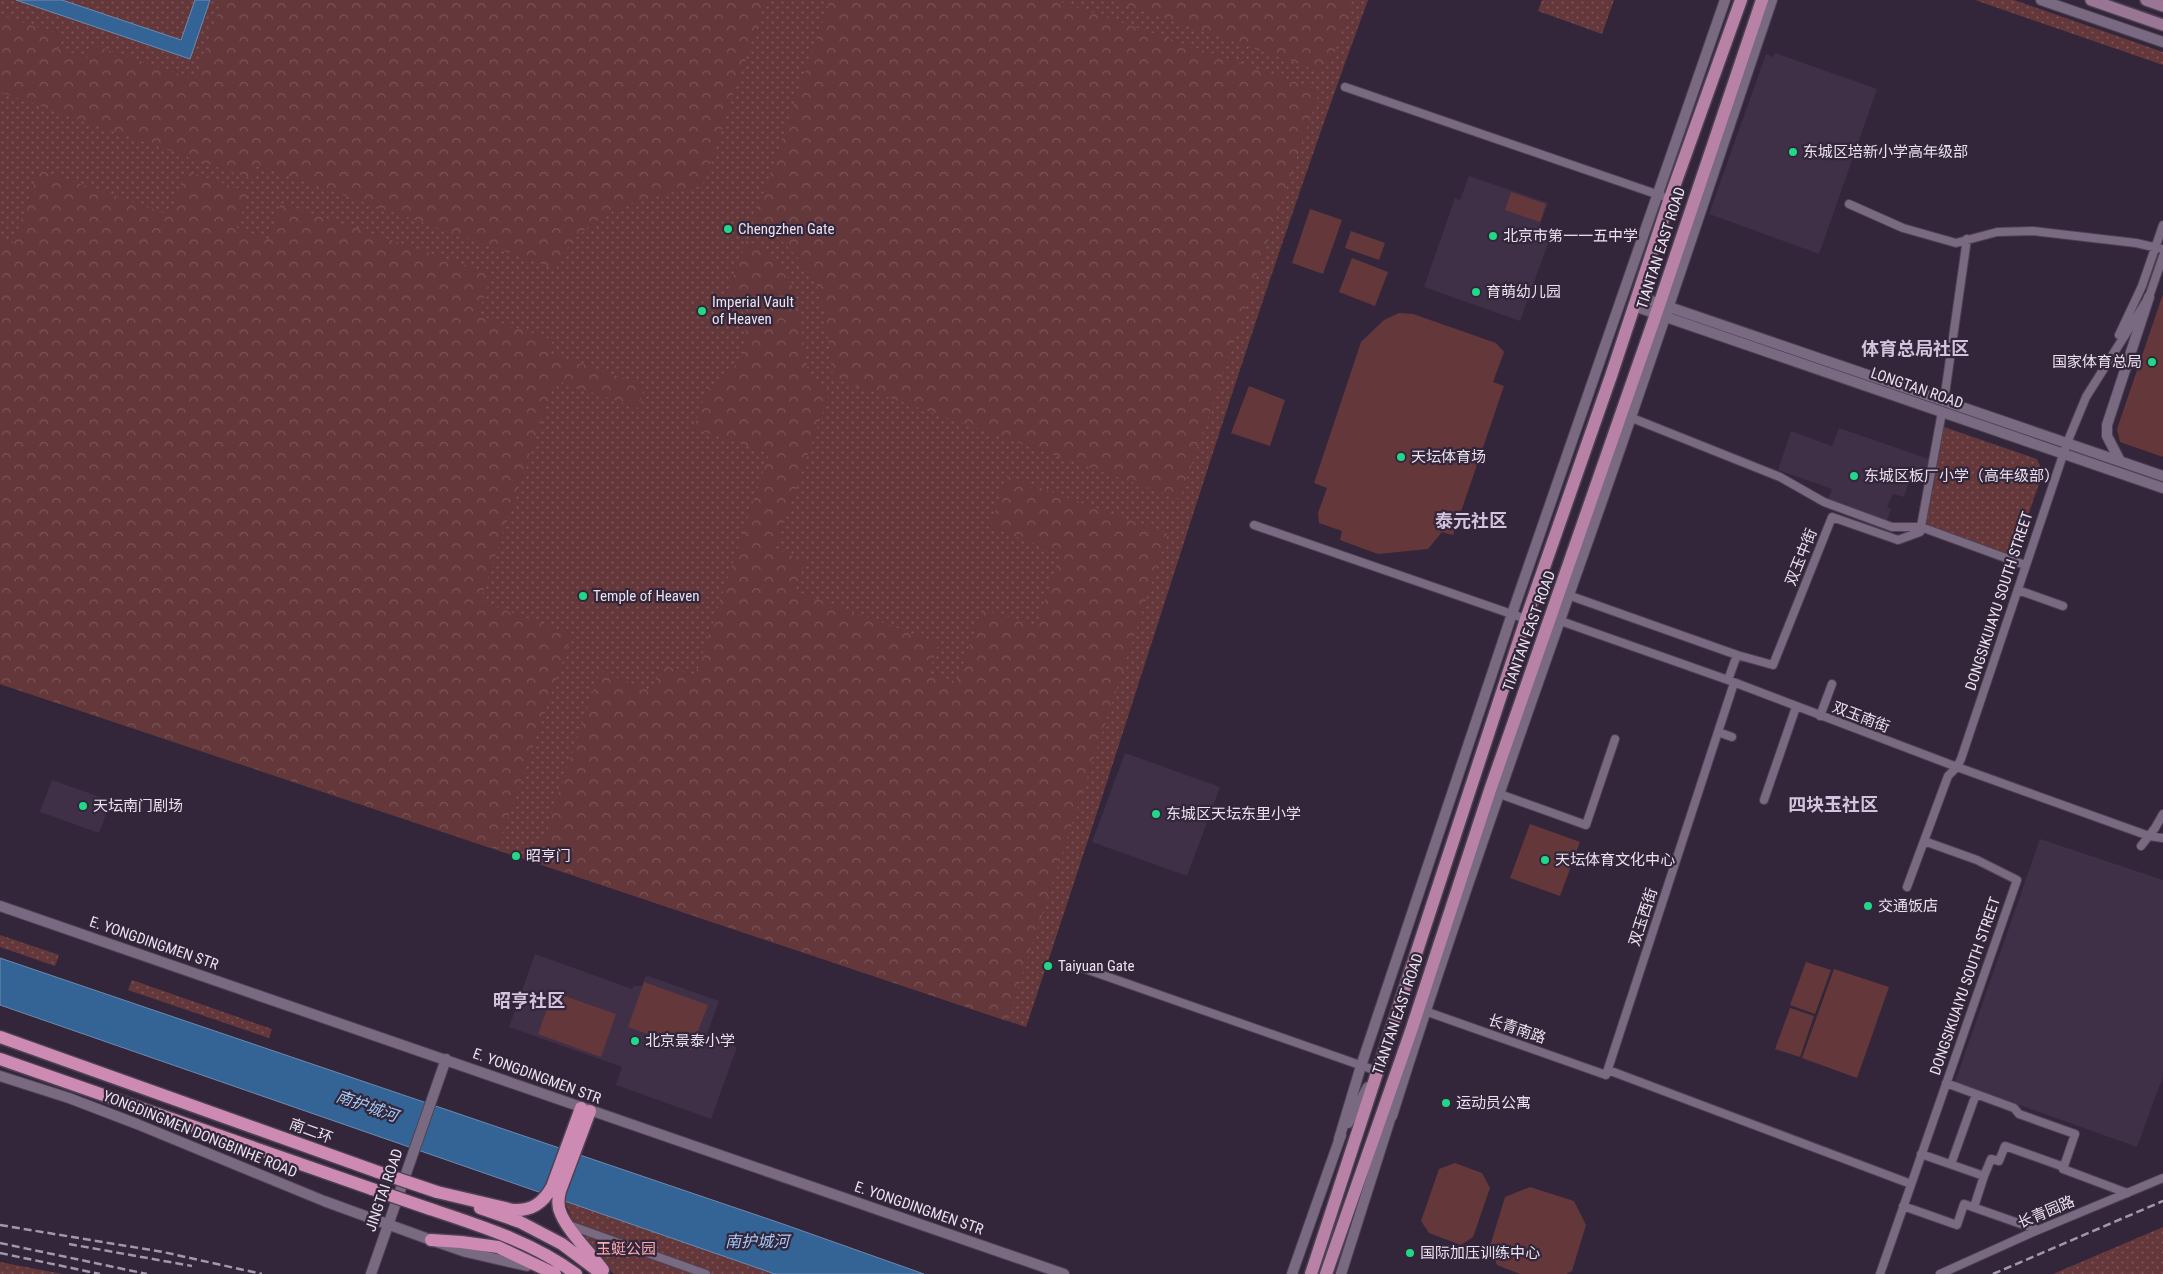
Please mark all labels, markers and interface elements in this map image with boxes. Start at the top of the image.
place label: 东城区培新小学高年级部 [1803,143,1968,161]
marker: 东城区培新小学高年级部 [1787,146,1799,158]
street label: TIANTAN EAST ROAD [1633,185,1689,311]
place label: Chengzhen Gate [738,220,835,238]
marker: Chengzhen Gate [722,223,734,235]
place label: 北京市第一一五中学 [1503,227,1638,245]
marker: 北京市第一一五中学 [1487,230,1499,242]
place label: 育萌幼儿园 [1486,283,1561,301]
marker: 育萌幼儿园 [1470,286,1482,298]
place label: Imperial Vault of Heaven [712,293,794,328]
marker: Imperial Vault of Heaven [696,305,708,317]
district label: 体育总局社区 [1861,338,1969,359]
place label: 国家体育总局 [2052,353,2142,371]
marker: 国家体育总局 [2146,356,2158,368]
street label: LONGTAN ROAD [1868,364,1966,412]
place label: 天坛体育场 [1411,448,1486,466]
marker: 天坛体育场 [1395,451,1407,463]
place label: 东城区板厂小学（高年级部） [1864,467,2059,485]
marker: 东城区板厂小学（高年级部） [1848,470,1860,482]
street label: DONGSIKUIAYU SOUTH STREET [1962,509,2036,693]
district label: 泰元社区 [1435,510,1507,531]
street label: 双玉中街 [1781,526,1821,588]
street label: TIANTAN EAST ROAD [1499,568,1559,694]
place label: Temple of Heaven [593,587,699,605]
marker: Temple of Heaven [577,590,589,602]
street label: 双玉南街 [1830,698,1892,736]
district label: 四块玉社区 [1788,794,1878,815]
place label: 天坛南门剧场 [93,797,183,815]
marker: 天坛南门剧场 [77,800,89,812]
place label: 东城区天坛东里小学 [1166,805,1301,823]
marker: 东城区天坛东里小学 [1150,808,1162,820]
place label: 昭亨门 [526,847,571,865]
marker: 昭亨门 [510,850,522,862]
place label: 天坛体育文化中心 [1555,851,1675,869]
marker: 天坛体育文化中心 [1539,854,1551,866]
street label: 双玉西街 [1625,886,1661,948]
street label: DONGSIKUAIYU SOUTH STREET [1926,894,2004,1077]
place label: 交通饭店 [1878,897,1938,915]
marker: 交通饭店 [1862,900,1874,912]
street label: E. YONGDINGMEN STR [87,912,221,974]
street label: TIANTAN EAST ROAD [1369,951,1427,1077]
place label: Taiyuan Gate [1058,957,1135,975]
marker: Taiyuan Gate [1042,960,1054,972]
district label: 昭亨社区 [493,990,565,1011]
street label: 长青南路 [1486,1011,1548,1047]
place label: 北京景泰小学 [645,1032,735,1050]
marker: 北京景泰小学 [629,1035,641,1047]
street label: E. YONGDINGMEN STR [470,1044,604,1108]
street label: YONGDINGMEN DONGBINHE ROAD [100,1087,300,1181]
water label: 南护城河 [334,1087,403,1126]
place label: 运动员公寓 [1456,1094,1531,1112]
marker: 运动员公寓 [1440,1097,1452,1109]
street label: 南二环 [287,1115,335,1147]
street label: JINGTAI ROAD [361,1146,407,1234]
street label: E. YONGDINGMEN STR [852,1177,986,1239]
street label: 长青园路 [2015,1192,2077,1232]
water label: 南护城河 [725,1232,792,1251]
park label: 玉蜓公园 [596,1240,656,1258]
place label: 国际加压训练中心 [1420,1244,1540,1262]
marker: 国际加压训练中心 [1404,1247,1416,1259]

